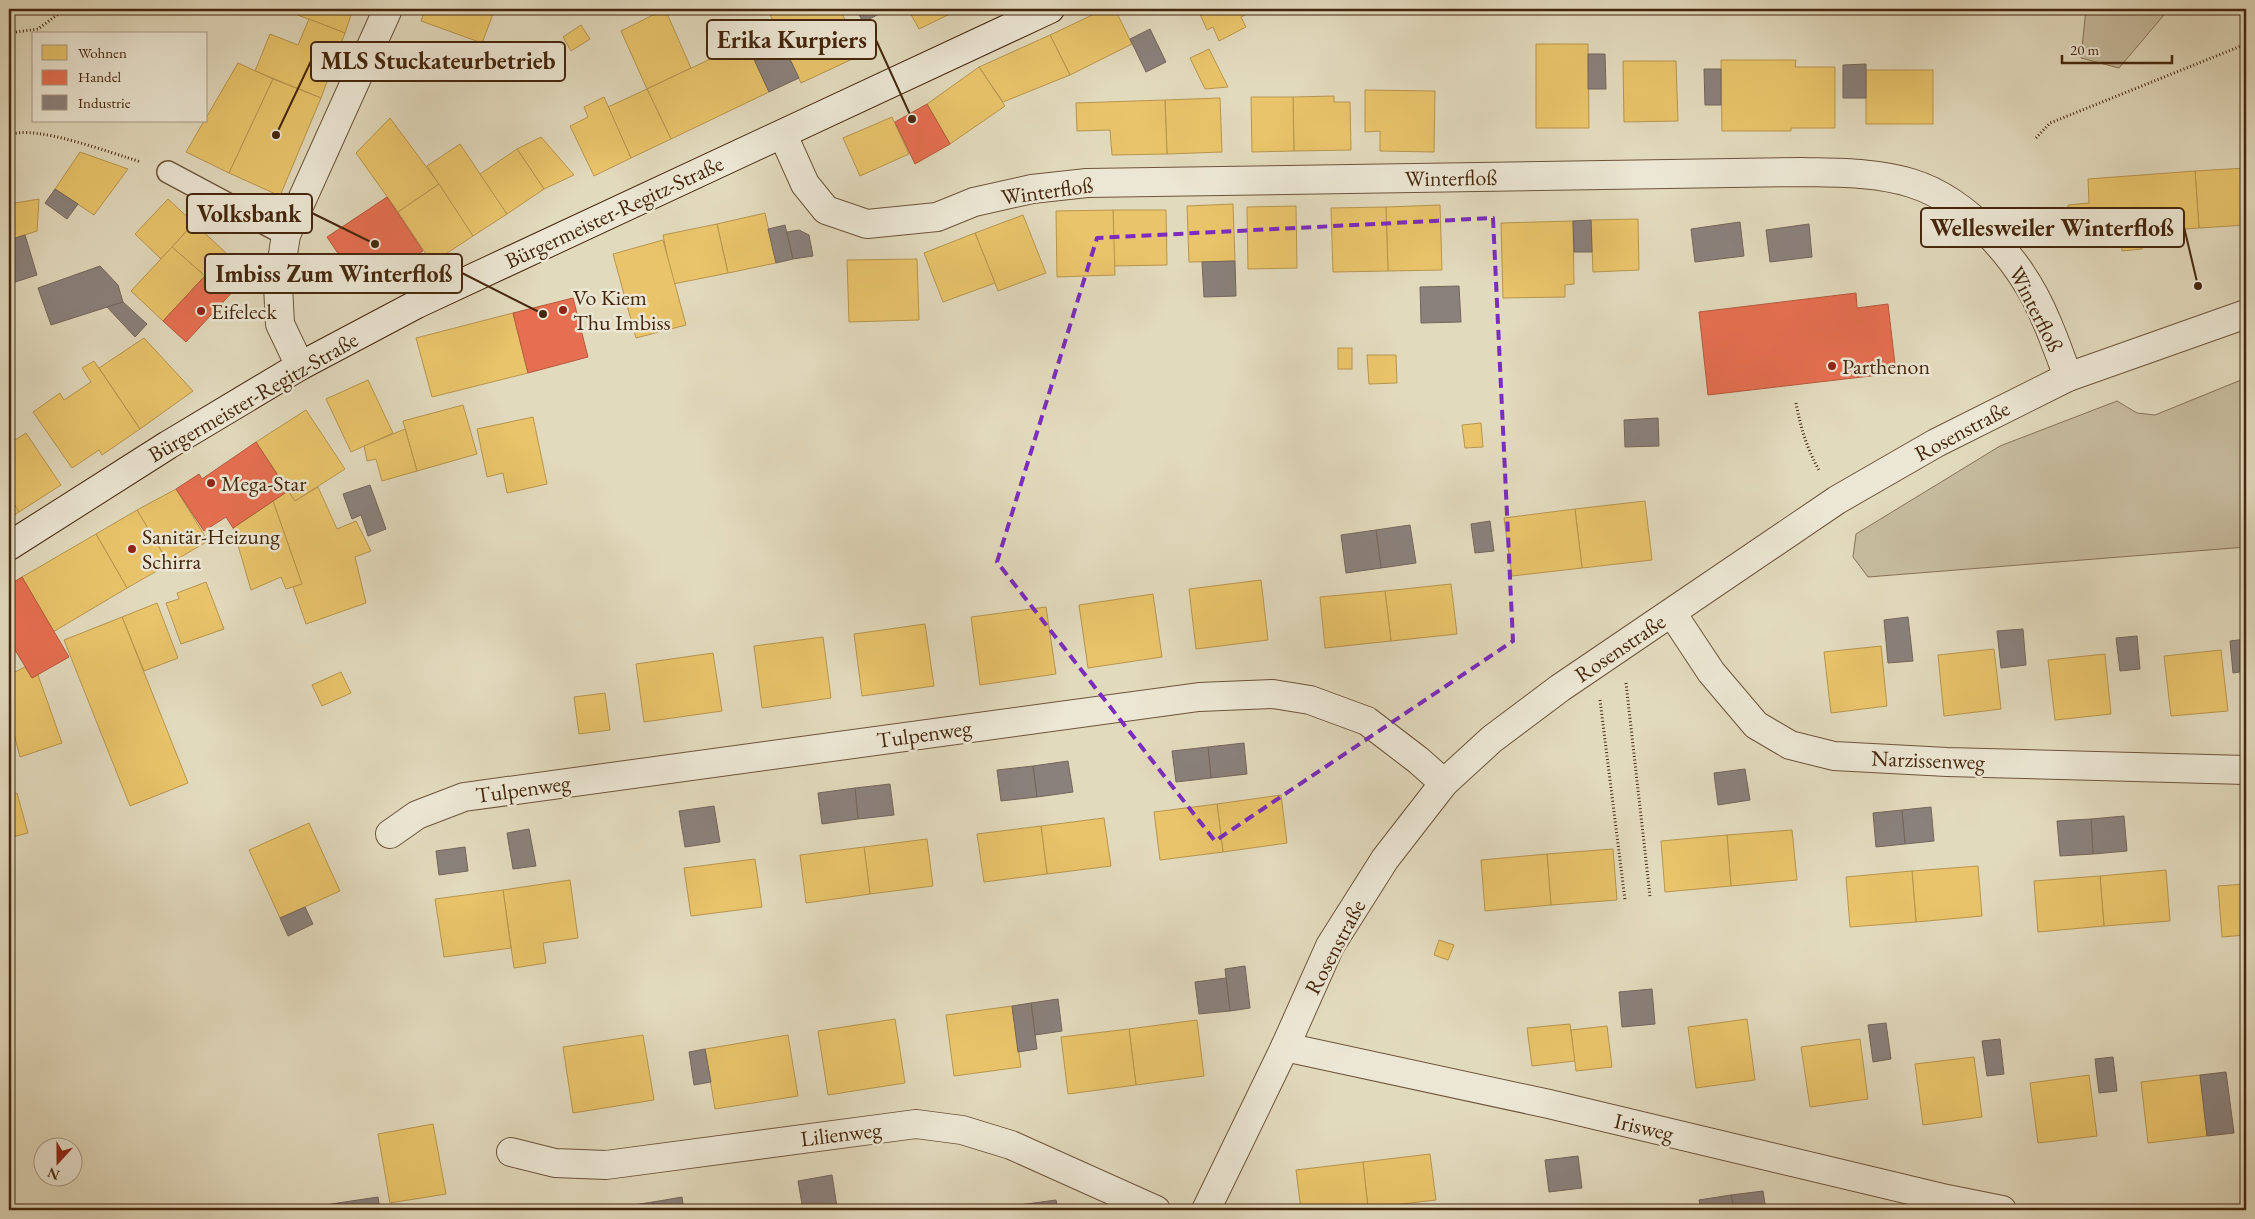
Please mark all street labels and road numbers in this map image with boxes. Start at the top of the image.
street label: Bürgermeister-Regitz-Straße [500,148,728,275]
street label: Winterfloß [1404,163,1498,193]
street label: Winterfloß [999,170,1095,212]
street label: Winterfloß [2002,261,2070,357]
street label: Bürgermeister-Regitz-Straße [143,325,364,469]
street label: Rosenstraße [1909,394,2015,468]
street label: Rosenstraße [1569,607,1671,689]
street label: Tulpenweg [875,713,974,755]
street label: Narzissenweg [1871,744,1986,776]
street label: Tulpenweg [474,768,573,810]
street label: Rosenstraße [1298,894,1372,1000]
street label: Irisweg [1612,1106,1677,1148]
street label: Lilienweg [799,1115,883,1153]

